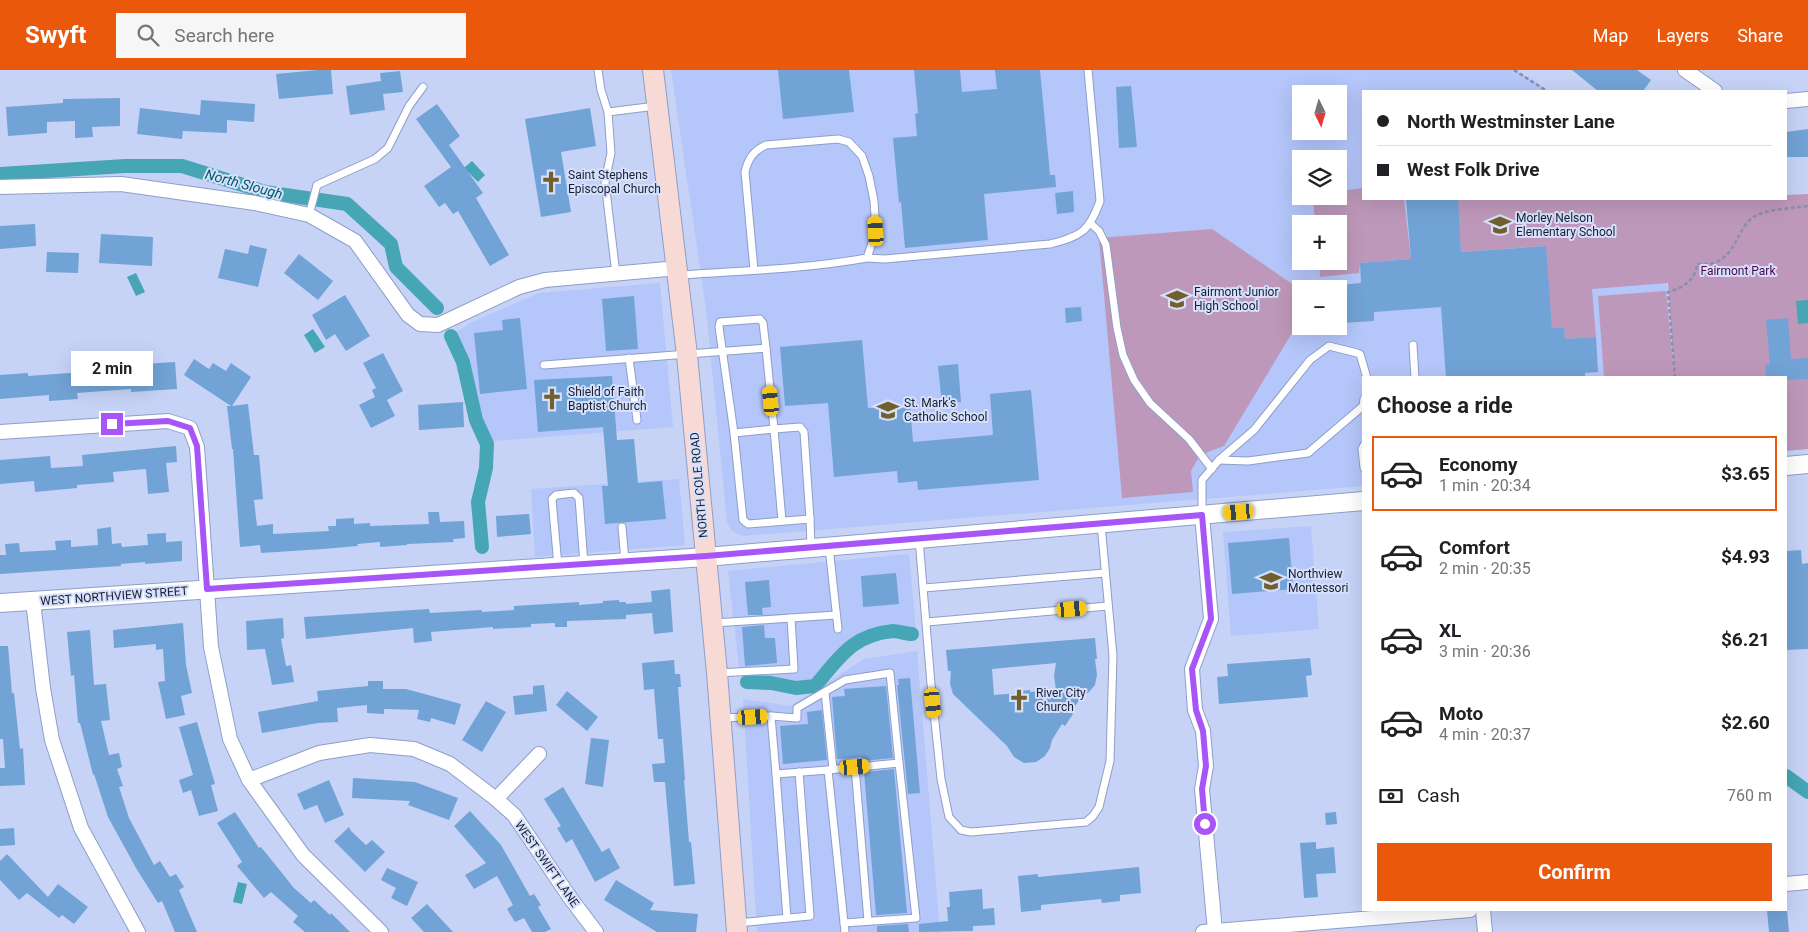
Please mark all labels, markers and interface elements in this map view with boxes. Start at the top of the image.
search box [116,13,466,58]
text: Swyft [25,21,86,49]
icon: search [134,21,162,49]
text: Search here [174,24,274,47]
text: Map [1593,25,1628,46]
text: Layers [1656,25,1709,46]
text: Share [1737,25,1783,46]
north arrow [1292,85,1348,140]
map controls [1292,85,1347,335]
text: North Westminster Lane [1407,110,1615,133]
button: layers [1292,150,1347,205]
text: West Folk Drive [1407,158,1539,181]
water label: North Slough [204,166,284,202]
place label: Saint Stephens Episcopal Church [568,168,661,196]
church icon: Saint Stephens Episcopal Church [538,169,564,195]
place label: Morley Nelson Elementary School [1516,211,1616,239]
school or university icon: Morley Nelson Elementary School [1487,212,1513,238]
button: + [1292,215,1347,270]
car [867,216,884,246]
park label: Fairmont Park [1700,264,1776,278]
button: − [1292,280,1347,335]
place label: Fairmont Junior High School [1194,285,1279,313]
school or university icon: Fairmont Junior High School [1164,286,1190,312]
callout: 2 min [71,352,153,386]
text: 2 min [92,359,132,378]
place label: Shield of Faith Baptist Church [568,385,647,413]
car [761,385,780,417]
church icon: Shield of Faith Baptist Church [539,386,565,412]
text: Choose a ride [1377,393,1513,418]
place label: St. Mark's Catholic School [904,396,987,424]
school or university icon: St. Mark's Catholic School [875,397,901,423]
route end [101,413,123,435]
street label: NORTH COLE ROAD [687,431,711,538]
icon: car [1379,451,1424,496]
text: Economy [1439,453,1518,476]
text: $3.65 [1721,462,1770,485]
text: 1 min · 20:34 [1439,476,1531,495]
car [1223,503,1254,521]
icon: car [1379,534,1424,579]
text: Comfort [1439,536,1510,559]
text: $4.93 [1721,545,1770,568]
text: 2 min · 20:35 [1439,559,1531,578]
place label: Northview Montessori [1288,567,1349,595]
school or university icon: Northview Montessori [1258,568,1284,594]
street label: WEST NORTHVIEW STREET [40,584,188,608]
car [1056,600,1087,618]
icon: car [1379,617,1424,662]
text: XL [1439,619,1461,642]
text: $6.21 [1721,628,1770,651]
text: 3 min · 20:36 [1439,642,1531,661]
place label: River City Church [1036,686,1086,714]
car [923,687,942,719]
church icon: River City Church [1006,687,1032,713]
icon: car [1379,700,1424,745]
text: Moto [1439,702,1483,725]
car [737,708,768,726]
text: $2.60 [1721,711,1770,734]
text: 4 min · 20:37 [1439,725,1531,744]
car [839,758,870,776]
icon: cash [1377,782,1405,810]
text: Cash [1417,784,1460,807]
text: 760 m [1727,786,1772,805]
route start [1194,813,1216,835]
street label: WEST SWIFT LANE [512,818,582,910]
button: Confirm [1377,843,1772,901]

